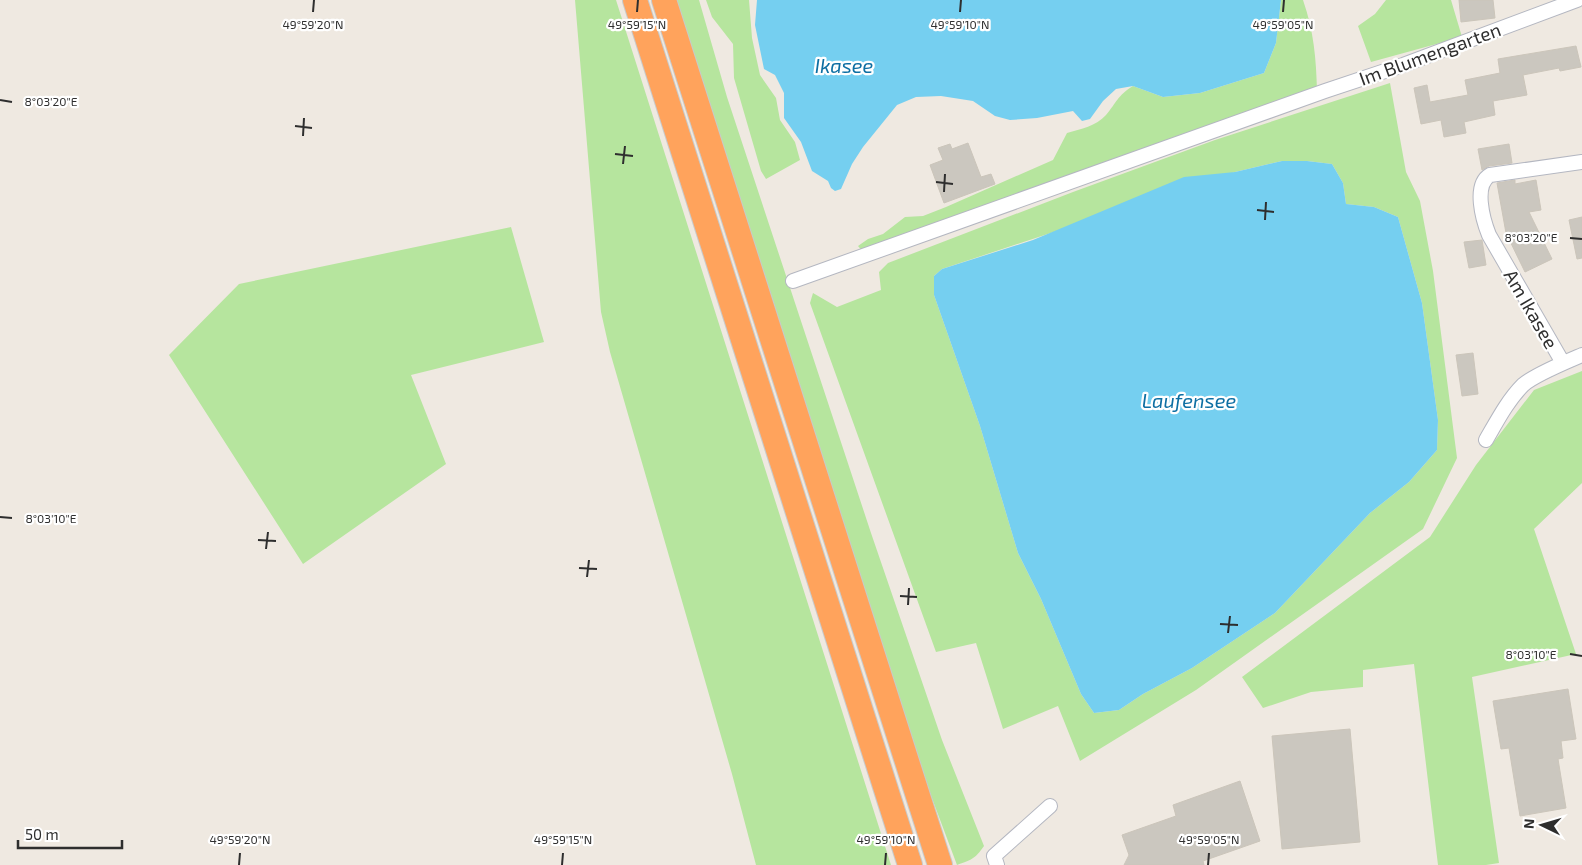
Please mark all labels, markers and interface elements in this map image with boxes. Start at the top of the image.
text: 49°59'20"N [282,17,344,31]
text: 49°59'15"N [608,17,666,31]
text: 49°59'10"N [930,17,990,31]
text: 49°59'05"N [1253,17,1313,31]
street label: Im Blumengarten [1356,17,1504,90]
water label: Ikasee [815,53,874,77]
text: 8°03'20"E [25,94,78,108]
text: 8°03'20"E [1505,230,1558,244]
street label: Am Ikasee [1500,265,1563,353]
water label: Laufensee [1142,388,1236,412]
text: 8°03'10"E [25,511,77,525]
text: 8°03'10"E [1505,647,1557,661]
north arrow [1517,800,1567,850]
scale bar [18,818,121,850]
text: N [1520,818,1537,830]
text: 50 m [25,825,59,843]
text: 49°59'20"N [209,832,271,846]
text: 49°59'15"N [534,832,592,846]
text: 49°59'10"N [856,832,916,846]
text: 49°59'05"N [1179,832,1239,846]

